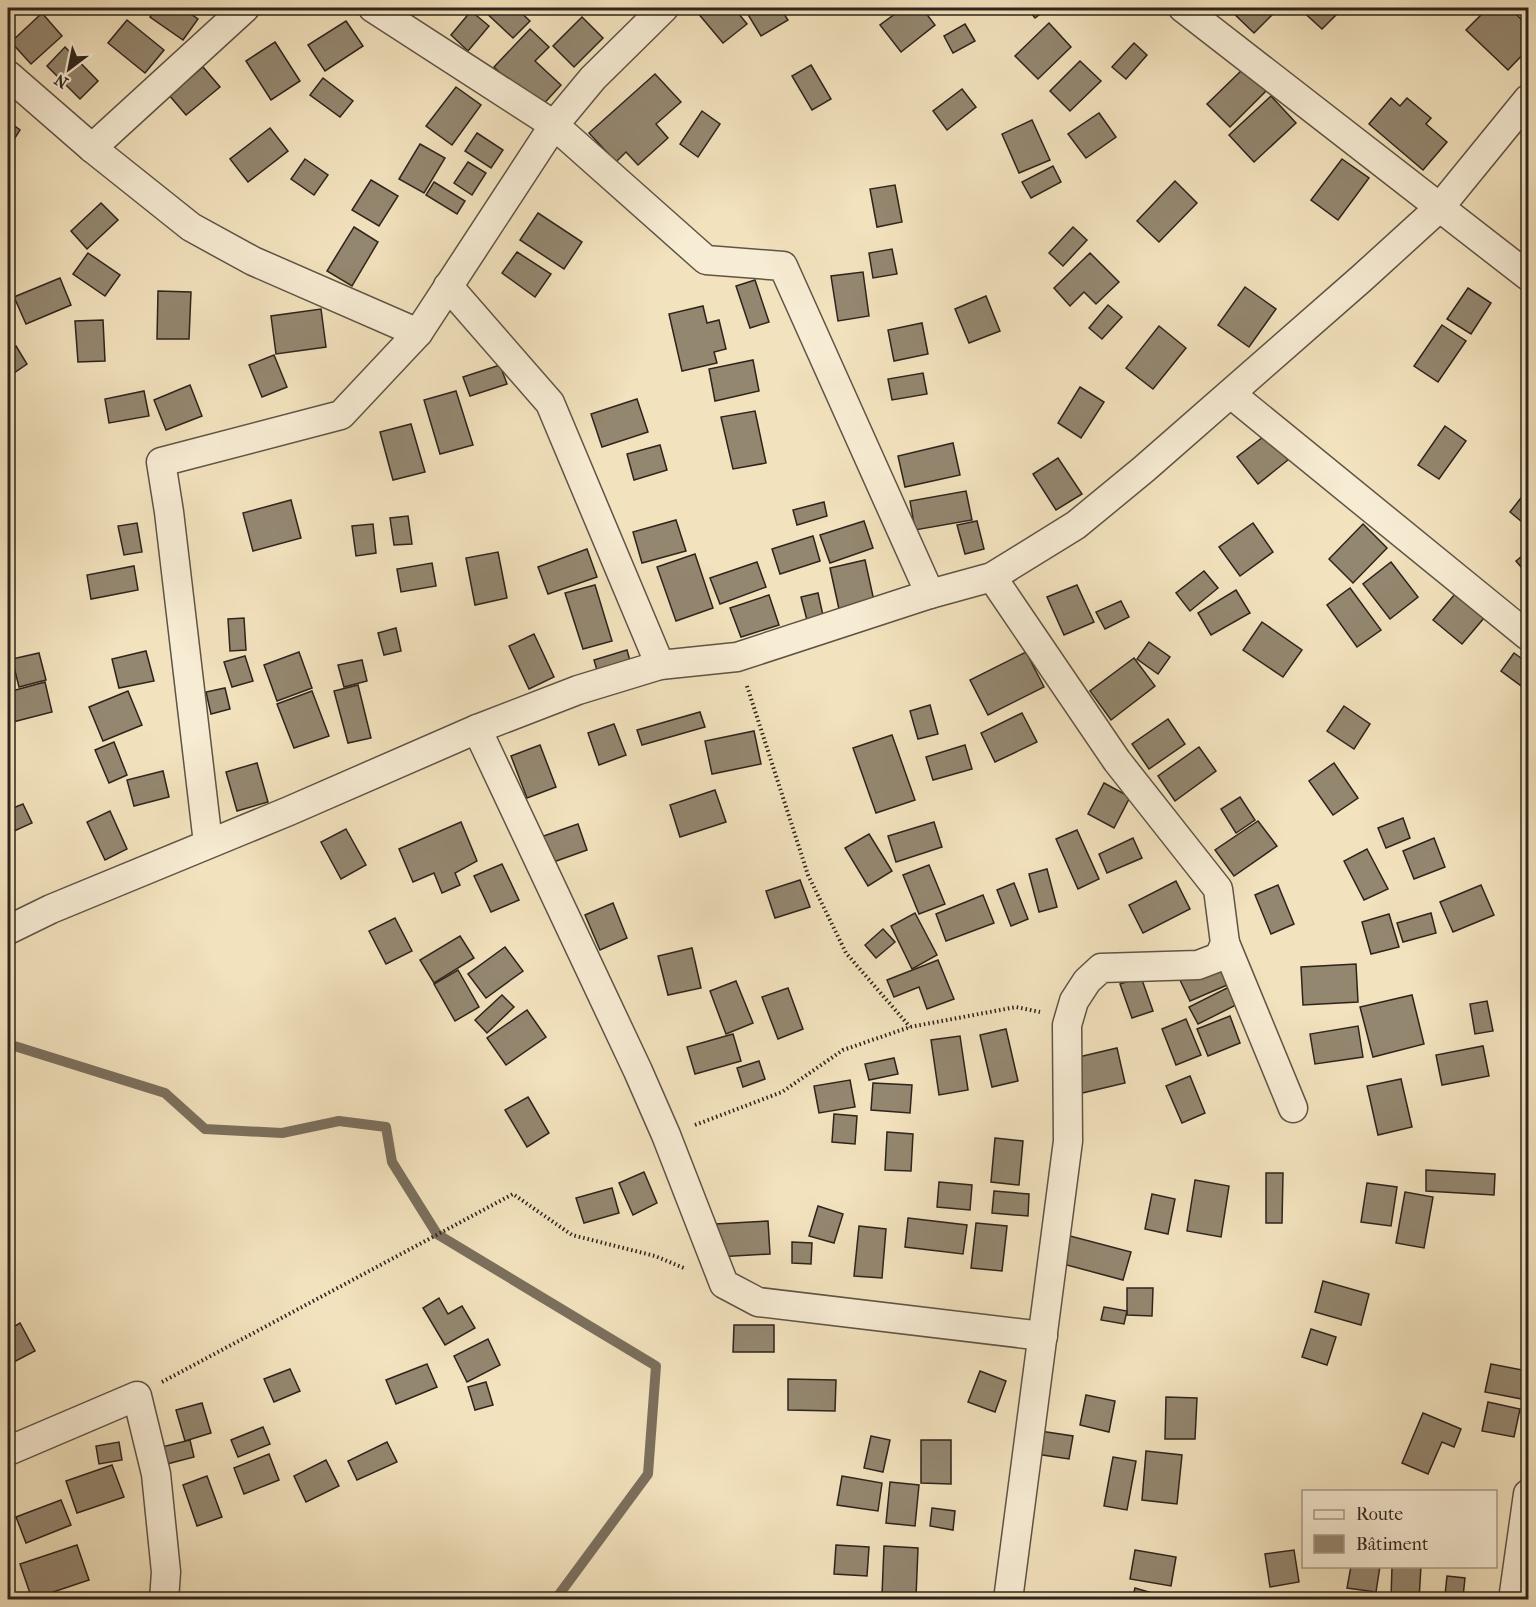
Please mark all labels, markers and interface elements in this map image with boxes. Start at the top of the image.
north arrow [39,39,99,99]
text: N [50,70,71,93]
legend [1302,1490,1497,1568]
text: Route [1356,1504,1403,1525]
text: Bâtiment [1356,1534,1429,1555]

